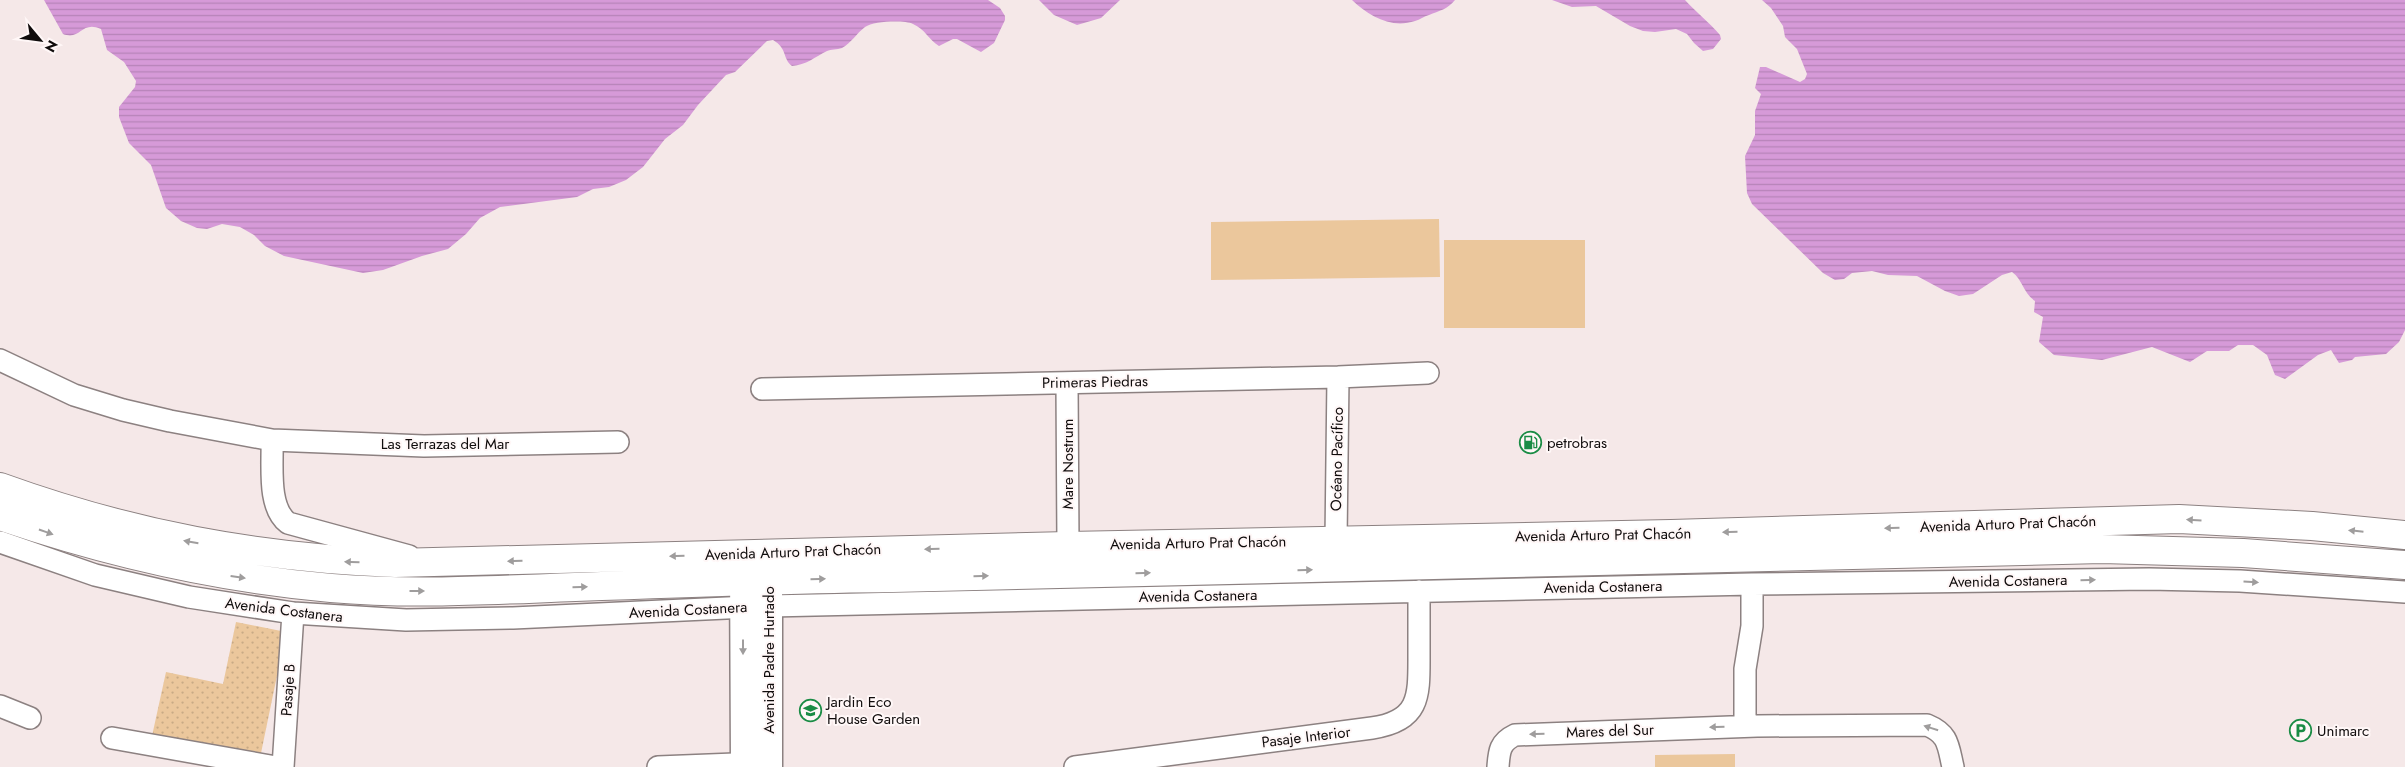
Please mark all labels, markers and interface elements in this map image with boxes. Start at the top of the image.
north arrow [15,15,65,65]
text: N [40,37,63,56]
street label: Primeras Piedras [1042,370,1148,394]
street label: Océano Pacífico [1325,407,1349,511]
street label: Mare Nostrum [1057,419,1079,509]
fuel station icon: petrobras [1519,431,1543,455]
place label: petrobras [1547,432,1607,454]
street label: Las Terrazas del Mar [381,433,510,455]
street label: Avenida Arturo Prat Chacón [1919,510,2097,538]
one-way arrow [2186,516,2202,524]
street label: Avenida Arturo Prat Chacón [1515,522,1691,548]
one-way arrow [1884,524,1900,532]
one-way arrow [2348,526,2364,534]
one-way arrow [39,528,54,536]
one-way arrow [1721,528,1737,536]
street label: Avenida Arturo Prat Chacón [1110,530,1286,556]
one-way arrow [183,537,199,545]
street label: Avenida Arturo Prat Chacón [704,538,882,566]
one-way arrow [923,545,939,553]
one-way arrow [669,552,685,560]
one-way arrow [344,557,360,565]
one-way arrow [506,557,522,565]
one-way arrow [1298,565,1314,573]
one-way arrow [1135,569,1151,577]
street label: Avenida Costanera [1949,569,2067,593]
one-way arrow [973,572,989,580]
one-way arrow [231,573,247,581]
one-way arrow [810,575,826,583]
street label: Avenida Costanera [1544,575,1662,599]
one-way arrow [2080,576,2096,584]
one-way arrow [2243,578,2259,586]
one-way arrow [572,582,588,590]
street label: Avenida Costanera [1139,584,1257,608]
street label: Avenida Padre Hurtado [758,586,780,734]
one-way arrow [410,587,426,595]
street label: Avenida Costanera [224,592,344,628]
street label: Avenida Costanera [628,596,748,624]
one-way arrow [739,639,747,655]
street label: Pasaje B [275,663,301,717]
place label: Jardin Eco House Garden [825,691,920,730]
school or university icon: Jardin Eco House Garden [799,699,823,723]
street label: Mares del Sur [1566,718,1655,744]
parking icon: Unimarc [2289,719,2313,743]
place label: Unimarc [2317,720,2369,742]
street label: Pasaje Interior [1260,721,1353,753]
one-way arrow [1709,723,1725,731]
one-way arrow [1923,723,1938,731]
one-way arrow [1529,730,1545,738]

